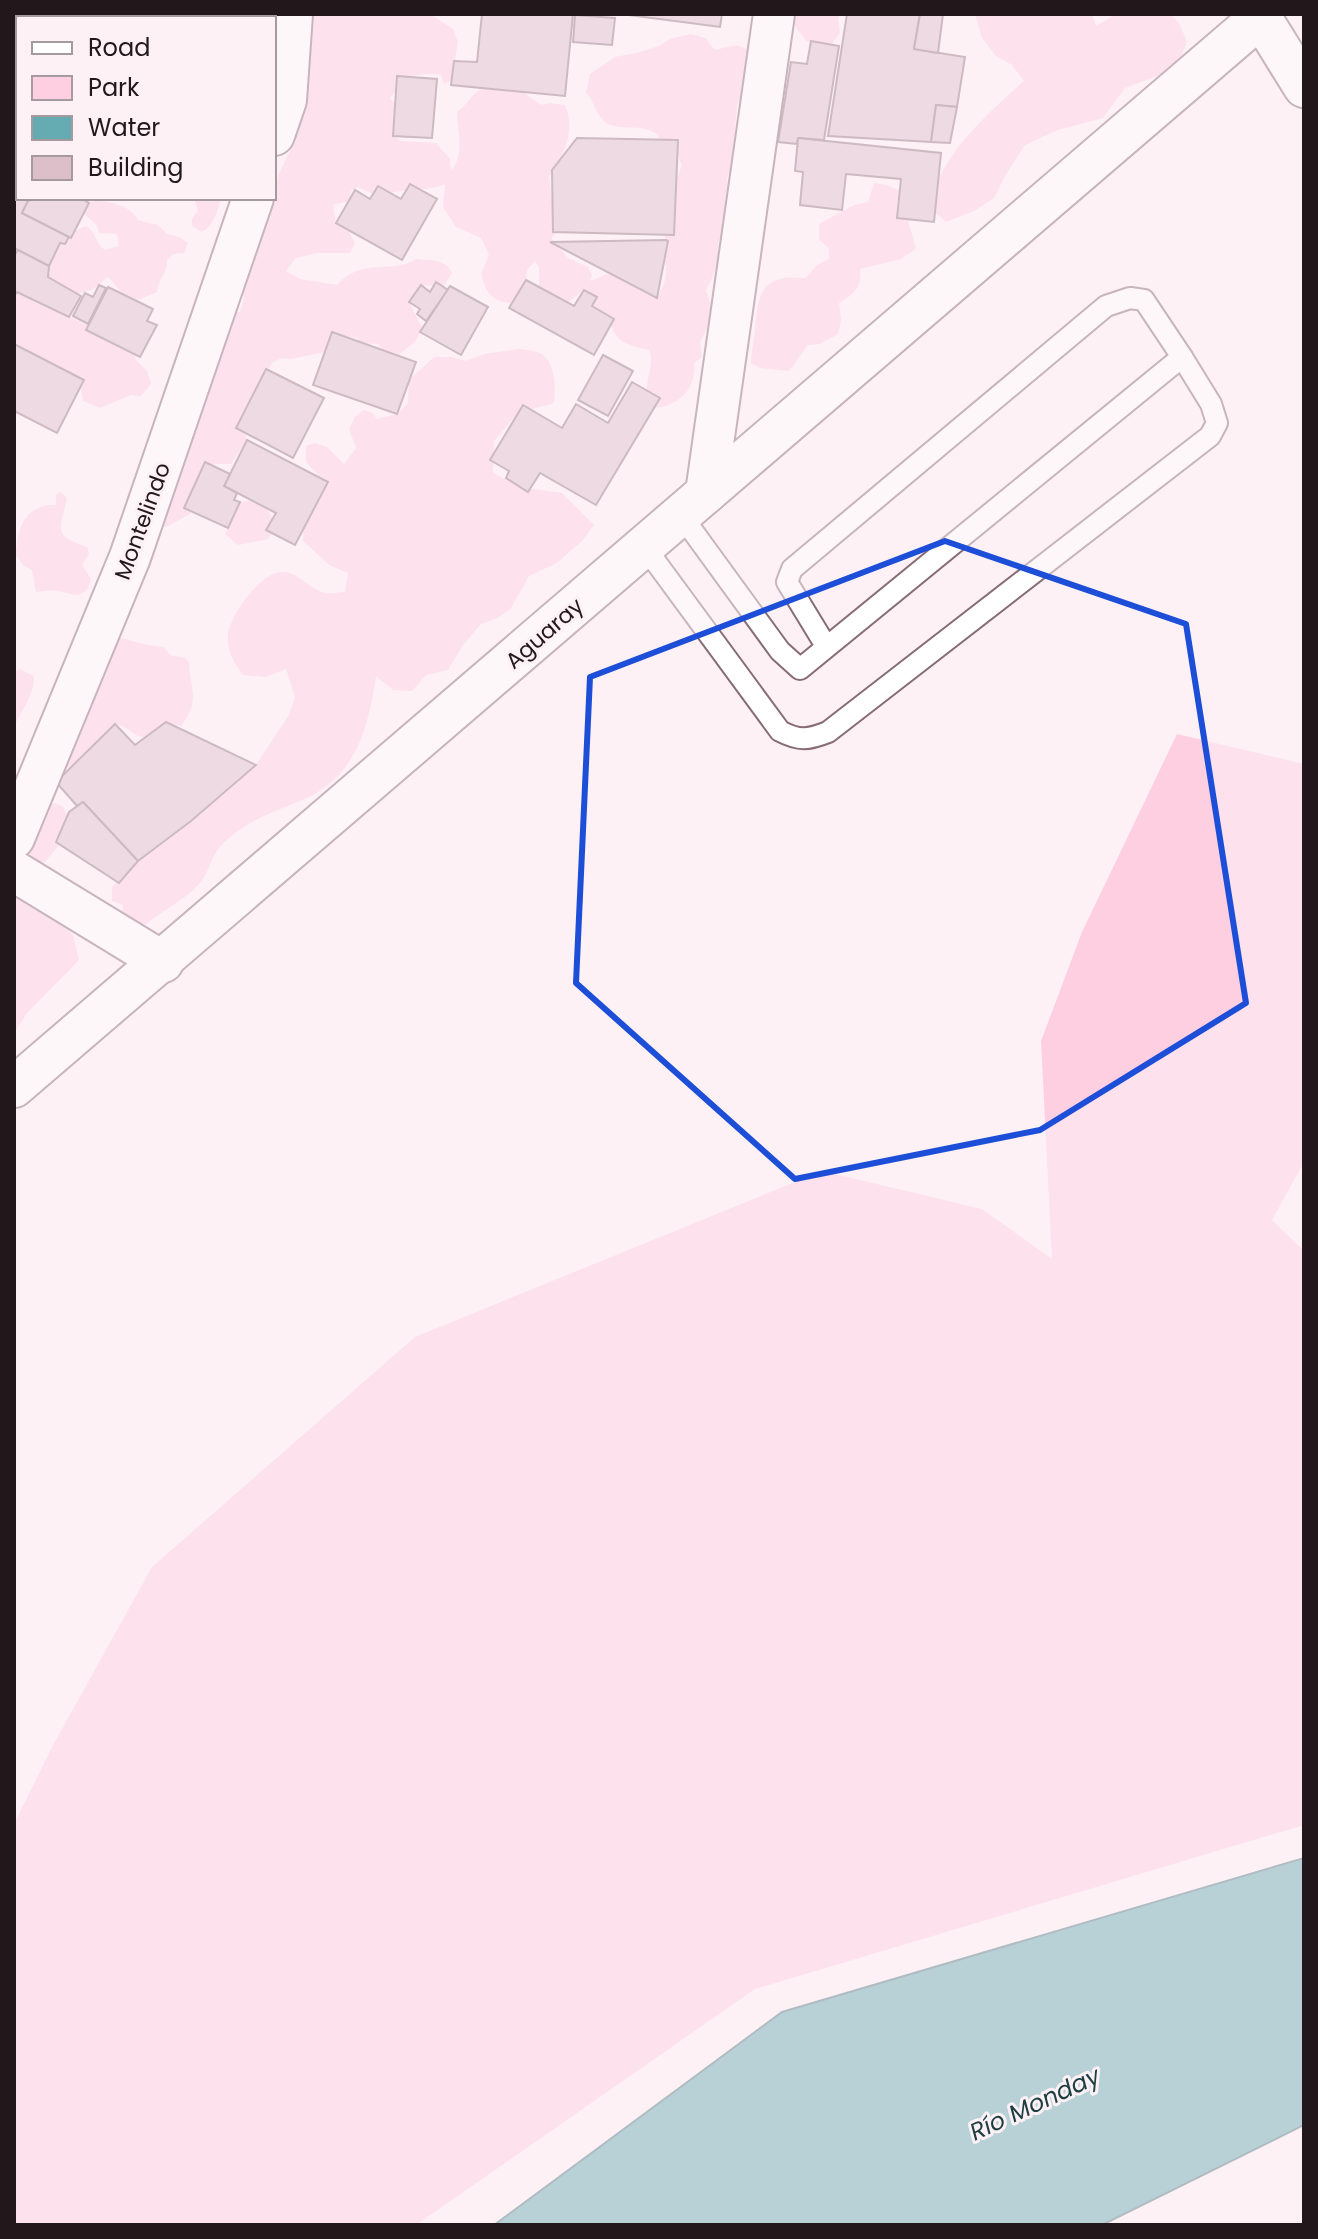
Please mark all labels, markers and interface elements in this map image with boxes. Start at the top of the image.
legend [16,16,276,200]
text: Road [88,31,150,64]
text: Park [88,71,140,104]
text: Water [88,111,160,144]
text: Building [88,151,184,184]
street label: Montelindo [107,458,178,584]
street label: Aguaray [499,590,590,676]
water label: Río Monday [964,2058,1107,2148]

